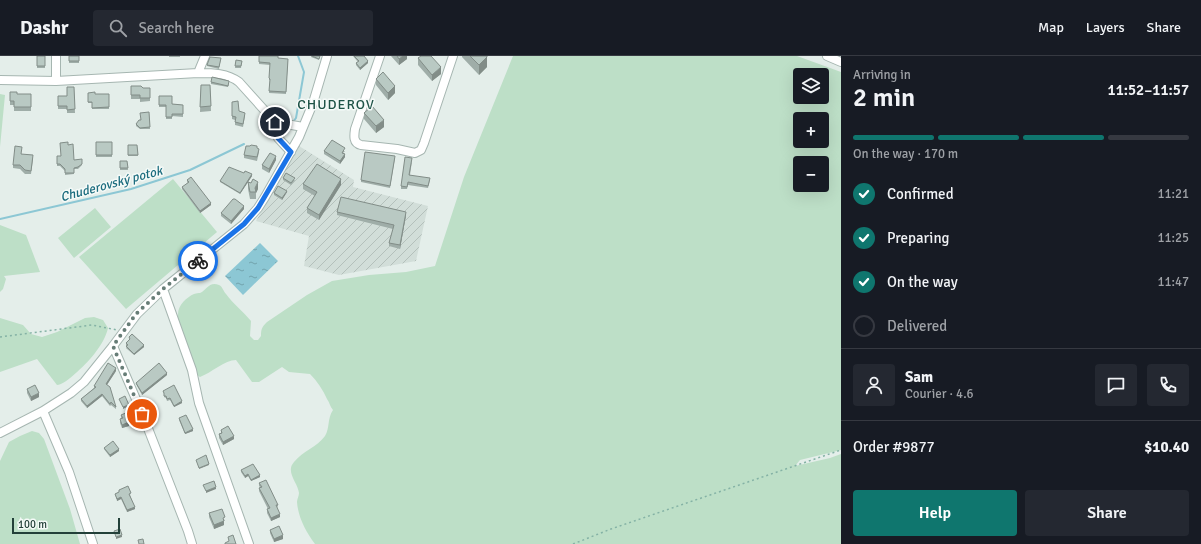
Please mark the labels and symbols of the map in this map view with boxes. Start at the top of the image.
district label: CHUDEROV [297,96,375,113]
pin [258,105,292,139]
water label: Chuderovský potok [59,162,165,205]
courier [178,241,218,281]
pin [125,397,159,431]
scale bar [12,516,120,535]

